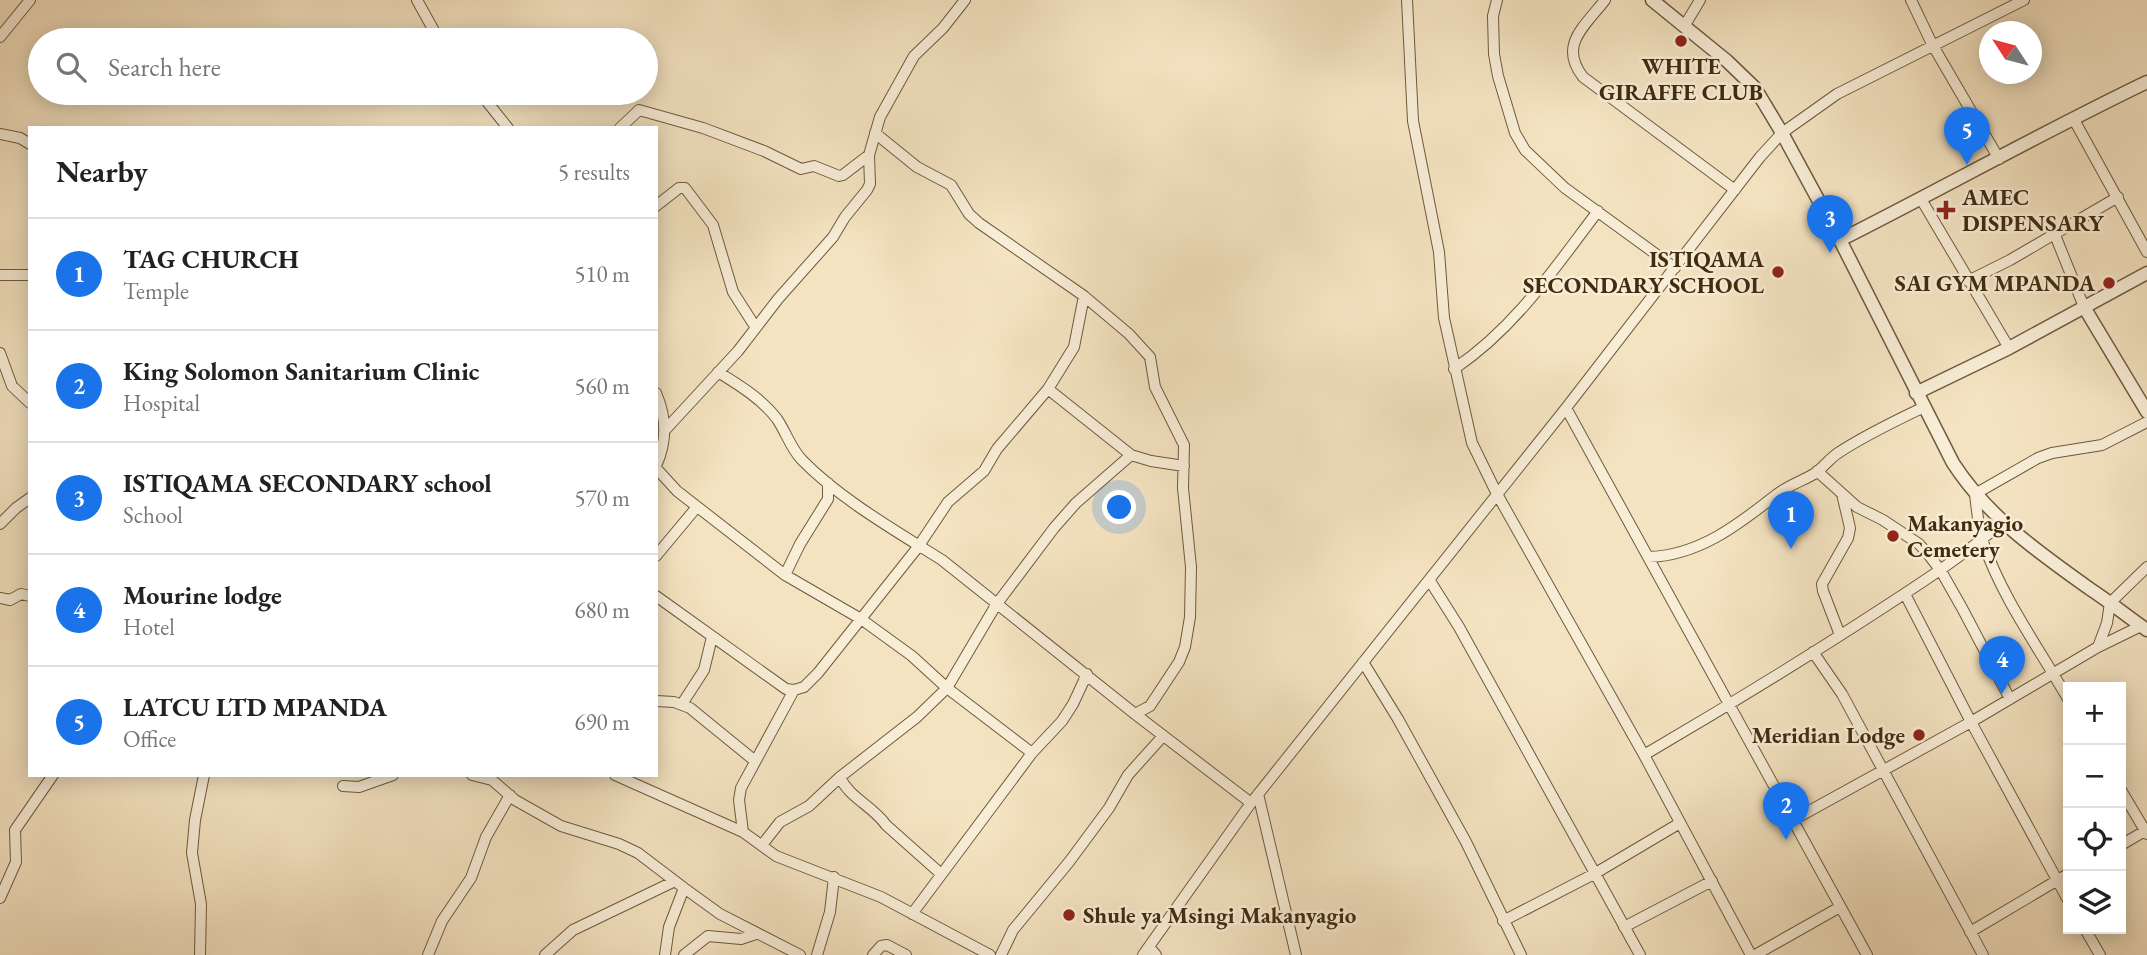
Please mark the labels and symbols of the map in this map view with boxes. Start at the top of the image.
north arrow [1979,21,2042,84]
marker: WHITE GIRAFFE CLUB [1673,33,1689,49]
place label: WHITE GIRAFFE CLUB [1599,51,1763,107]
pin: 5 [1944,107,1990,165]
place label: AMEC DISPENSARY [1961,182,2104,238]
pin: 3 [1807,195,1853,253]
marker: AMEC DISPENSARY [1936,200,1956,220]
place label: ISTIQAMA SECONDARY SCHOOL [1523,244,1765,300]
marker: ISTIQAMA SECONDARY SCHOOL [1770,264,1786,280]
place label: SAI GYM MPANDA [1895,268,2095,298]
marker: SAI GYM MPANDA [2101,275,2117,291]
your location [1102,490,1136,524]
pin: 1 [1768,491,1814,549]
place label: Makanyagio Cemetery [1907,508,2024,564]
marker: Makanyagio Cemetery [1885,528,1901,544]
pin: 4 [1979,636,2025,694]
place label: Meridian Lodge [1751,720,1905,750]
marker: Meridian Lodge [1911,727,1927,743]
pin: 2 [1763,782,1809,840]
place label: Shule ya Msingi Makanyagio [1083,900,1357,930]
marker: Shule ya Msingi Makanyagio [1061,907,1077,923]

